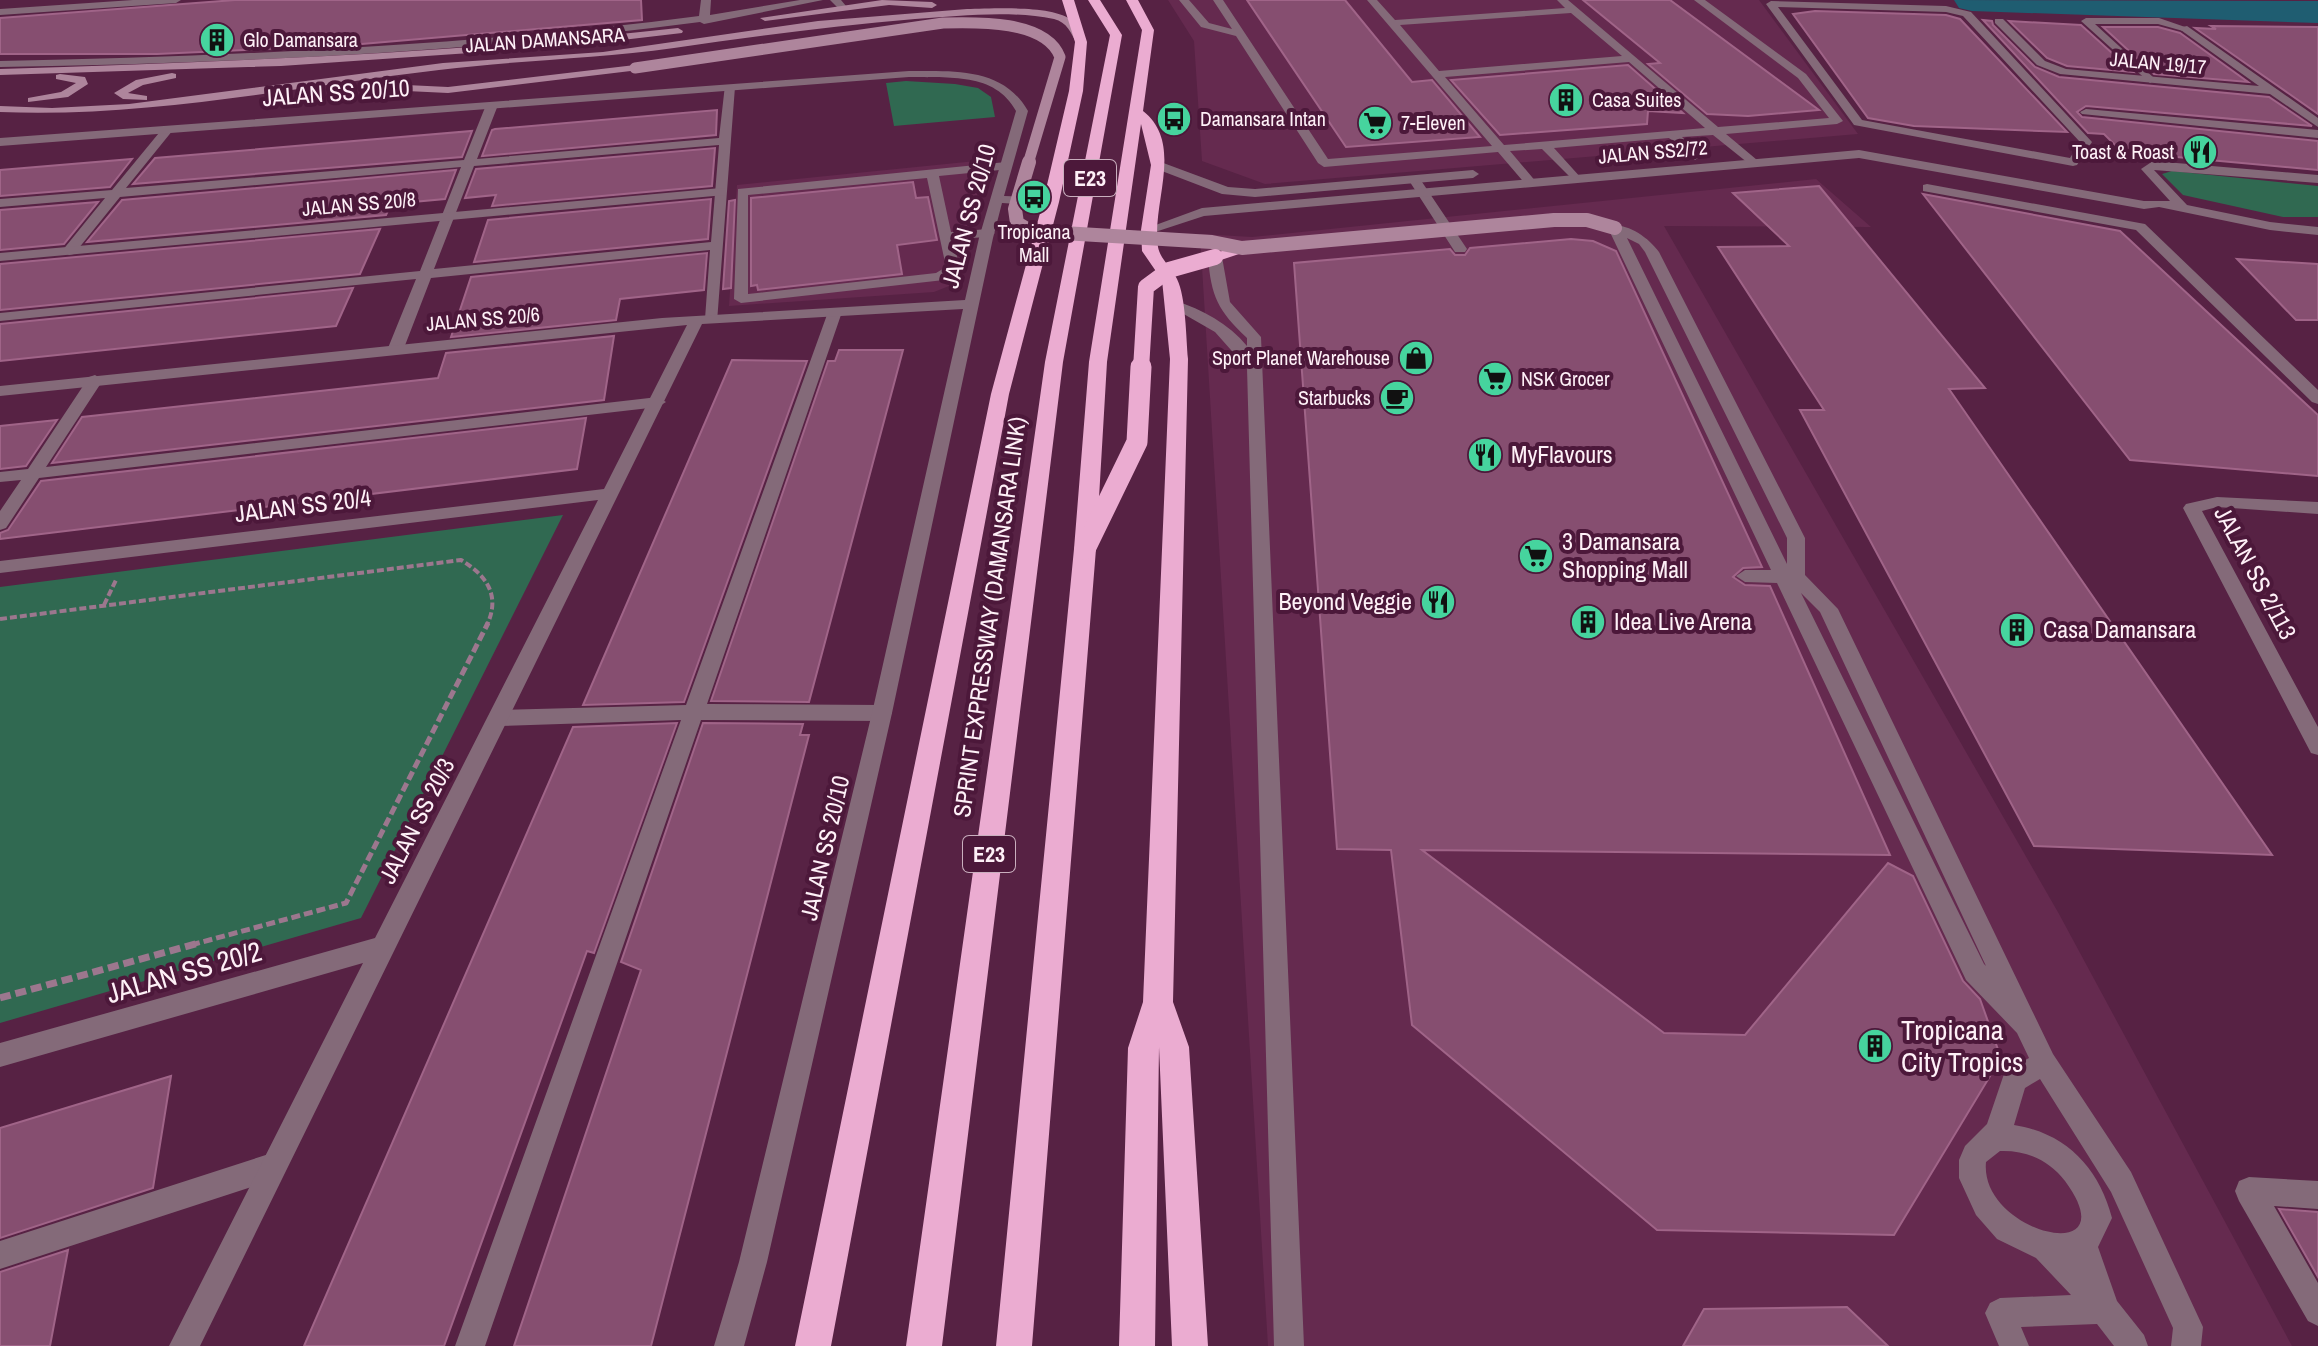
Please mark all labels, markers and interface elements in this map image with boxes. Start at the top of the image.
street label: JALAN DAMANSARA [464,20,626,59]
building icon: Glo Damansara [198,21,236,59]
place label: Glo Damansara [243,26,358,53]
street label: JALAN 19/17 [2109,45,2207,80]
street label: JALAN SS 20/10 [261,71,411,113]
building icon: Casa Suites [1547,81,1585,119]
place label: Casa Suites [1592,86,1681,113]
bus stop icon: Damansara Intan [1155,100,1193,138]
supermarket icon: 7-Eleven [1356,104,1394,142]
place label: Damansara Intan [1200,105,1326,132]
place label: 7-Eleven [1401,109,1466,136]
street label: JALAN SS2/72 [1597,133,1709,170]
restaurant icon: Toast & Roast [2181,133,2219,171]
place label: Toast & Roast [2072,138,2174,165]
street label: JALAN SS 20/10 [933,140,1003,291]
road number: E23 [1064,160,1116,196]
bus stop icon: Tropicana Mall [1015,178,1053,216]
street label: JALAN SS 20/8 [301,185,417,222]
place label: Tropicana Mall [997,218,1071,268]
street label: JALAN SS 20/6 [425,300,541,337]
shop icon: Sport Planet Warehouse [1397,339,1435,377]
place label: Sport Planet Warehouse [1212,344,1390,371]
supermarket icon: NSK Grocer [1476,360,1514,398]
place label: NSK Grocer [1521,365,1610,392]
cafe icon: Starbucks [1378,379,1416,417]
place label: Starbucks [1298,384,1371,411]
street label: SPRINT EXPRESSWAY (DAMANSARA LINK) [945,415,1033,819]
restaurant icon: MyFlavours [1466,436,1504,474]
place label: MyFlavours [1511,438,1613,470]
street label: JALAN SS 20/4 [233,481,373,529]
street label: JALAN SS 2/113 [2207,500,2304,645]
place label: 3 Damansara Shopping Mall [1562,525,1688,585]
supermarket icon: 3 Damansara Shopping Mall [1517,537,1555,575]
restaurant icon: Beyond Veggie [1419,583,1457,621]
place label: Beyond Veggie [1278,585,1412,617]
building icon: Idea Live Arena [1569,603,1607,641]
place label: Idea Live Arena [1614,605,1752,637]
building icon: Casa Damansara [1998,611,2036,649]
place label: Casa Damansara [2043,613,2196,645]
street label: JALAN SS 20/3 [371,752,461,889]
street label: JALAN SS 20/10 [792,772,856,923]
road number: E23 [963,836,1015,872]
street label: JALAN SS 20/2 [102,932,266,1012]
place label: Tropicana City Tropics [1901,1011,2024,1081]
building icon: Tropicana City Tropics [1856,1027,1894,1065]

